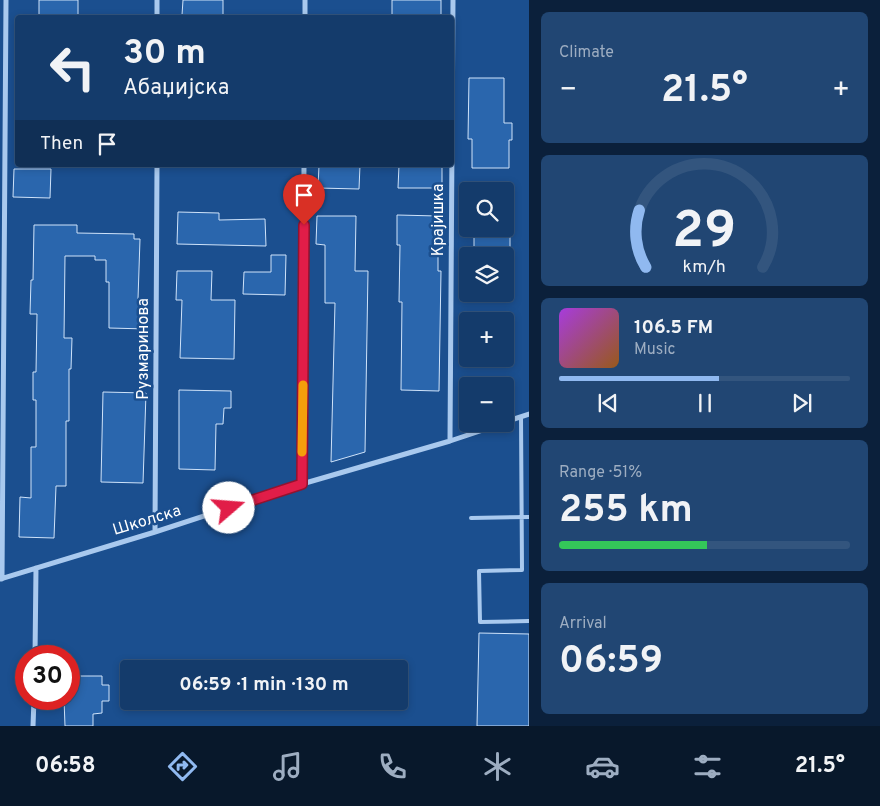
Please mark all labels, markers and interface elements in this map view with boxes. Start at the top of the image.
text: 30 m [123,32,206,76]
icon: left [40,35,105,100]
text: Climate [559,43,614,63]
text: 21.5° [661,67,748,116]
text: − [559,73,577,109]
text: + [832,73,850,109]
text: Абаџијска [123,75,229,102]
icon: arrive [93,130,121,158]
text: Then [40,132,83,156]
pin [283,174,325,225]
icon: arrive [290,181,318,209]
map controls [459,182,514,432]
button: search [459,182,514,237]
street label: Крајишка [429,184,449,256]
text: 29 [673,200,736,266]
button: layers [459,247,514,302]
text: km/h [683,256,726,279]
street label: Рузмаринова [134,298,154,400]
button: + [459,312,514,367]
text: 106.5 FM [634,316,713,340]
text: Music [634,340,675,360]
button: − [459,377,514,432]
icon: previous [594,389,622,417]
icon: pause [691,389,719,417]
icon: next [788,389,816,417]
text: Range · 51% [559,463,642,483]
position arrow [202,481,254,533]
text: 255 km [559,487,693,536]
street label: Школска [110,501,184,541]
text: Arrival [559,614,607,634]
text: 06:59 [559,638,663,687]
speed limit sign: 30 [15,645,80,710]
text: 06:59 · 1 min · 130 m [179,673,349,697]
icon: directions [165,749,200,784]
icon: music [270,749,305,784]
icon: phone [375,749,410,784]
icon: climate [480,749,515,784]
icon: car [585,749,620,784]
icon: filters [690,749,725,784]
text: 06:58 [35,753,96,780]
text: 21.5° [795,753,845,780]

